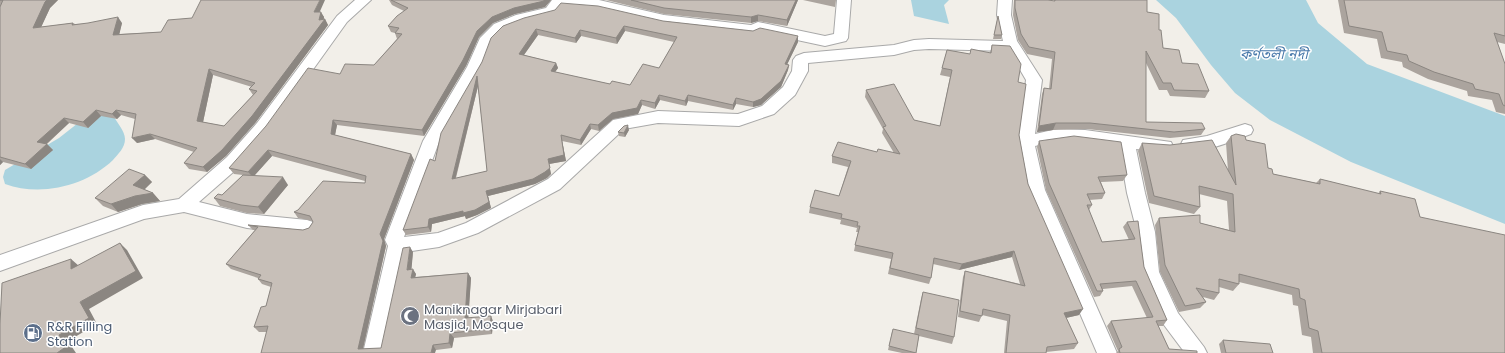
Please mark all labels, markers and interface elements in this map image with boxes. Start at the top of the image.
water label: কর্ণতলী নদী [1240,44,1311,64]
place label: Maniknagar Mirjabari Masjid, Mosque [424,300,562,334]
mosque icon: Maniknagar Mirjabari Masjid, Mosque [399,305,421,327]
place label: R&R Filling Station [47,317,112,351]
fuel station icon: R&R Filling Station [22,322,44,344]

